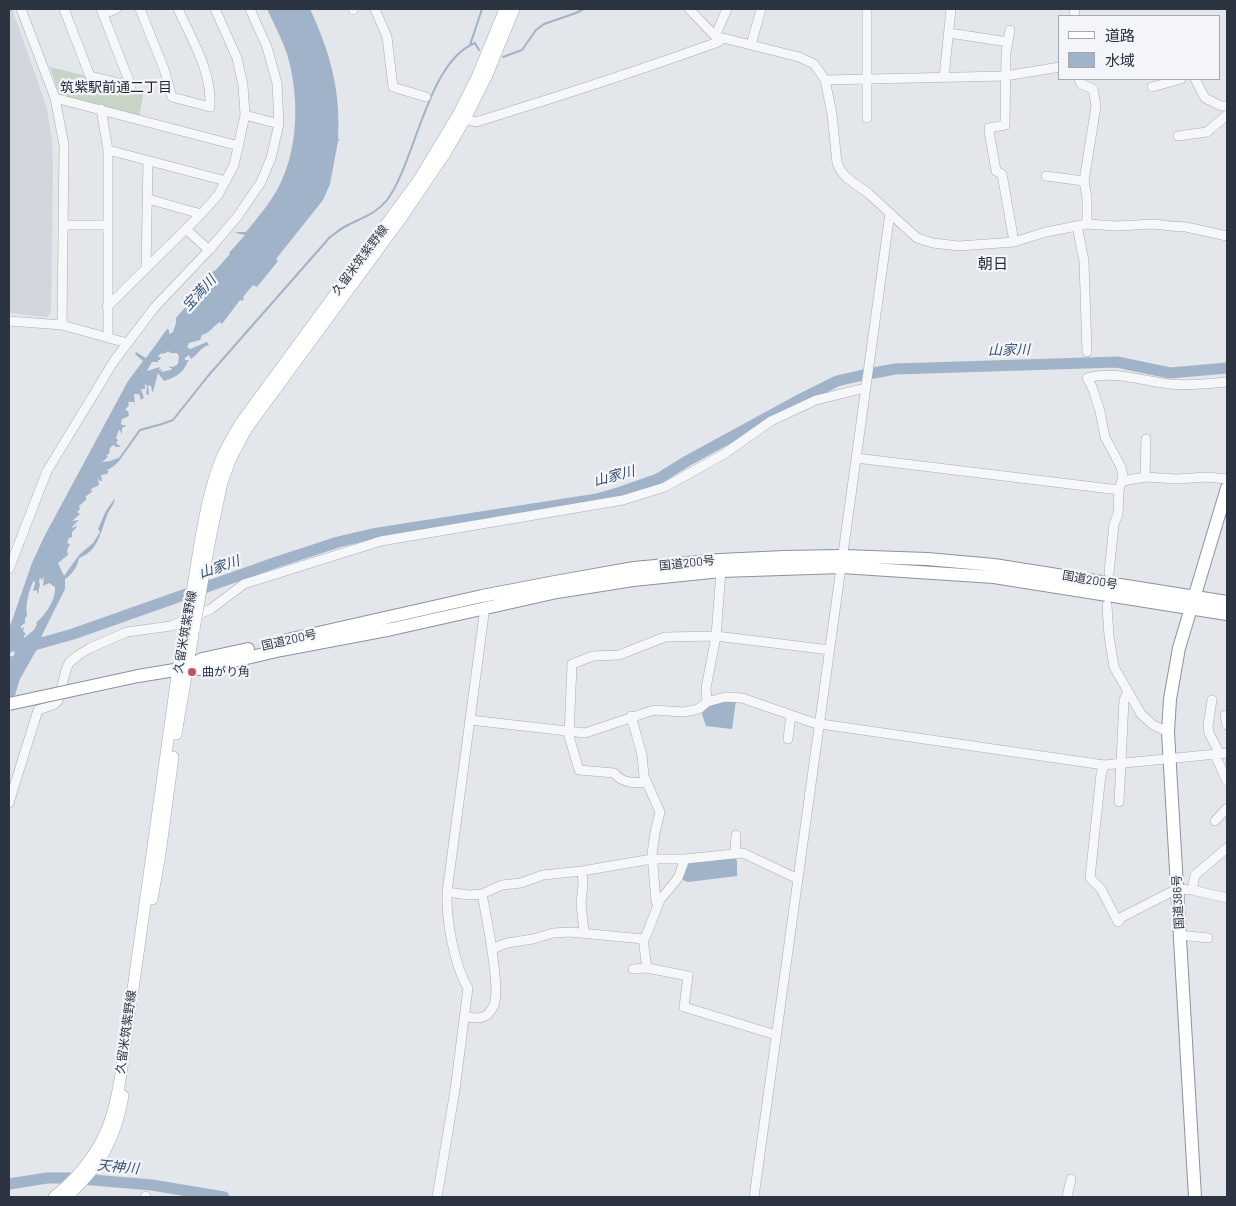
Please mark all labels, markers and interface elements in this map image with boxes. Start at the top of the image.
legend [1058,15,1221,80]
text: 道路 [1105,26,1135,44]
text: 水域 [1105,51,1135,69]
district label: 筑紫駅前通二丁目 [60,79,172,95]
street label: 久留米筑紫野線 [329,222,391,298]
district label: 朝日 [978,255,1008,273]
water label: 宝満川 [179,272,219,314]
water label: 山家川 [988,341,1030,359]
water label: 山家川 [592,462,636,490]
water label: 山家川 [196,552,242,582]
street label: 国道200号 [658,553,716,573]
street label: 国道200号 [1061,568,1119,592]
street label: 久留米筑紫野線 [171,589,199,675]
street label: 国道200号 [260,627,318,653]
place label: 曲がり角 [202,665,250,679]
marker: 曲がり角 [186,666,198,678]
street label: 国道386号 [1169,874,1187,930]
street label: 久留米筑紫野線 [113,989,139,1075]
water label: 天神川 [96,1157,140,1177]

